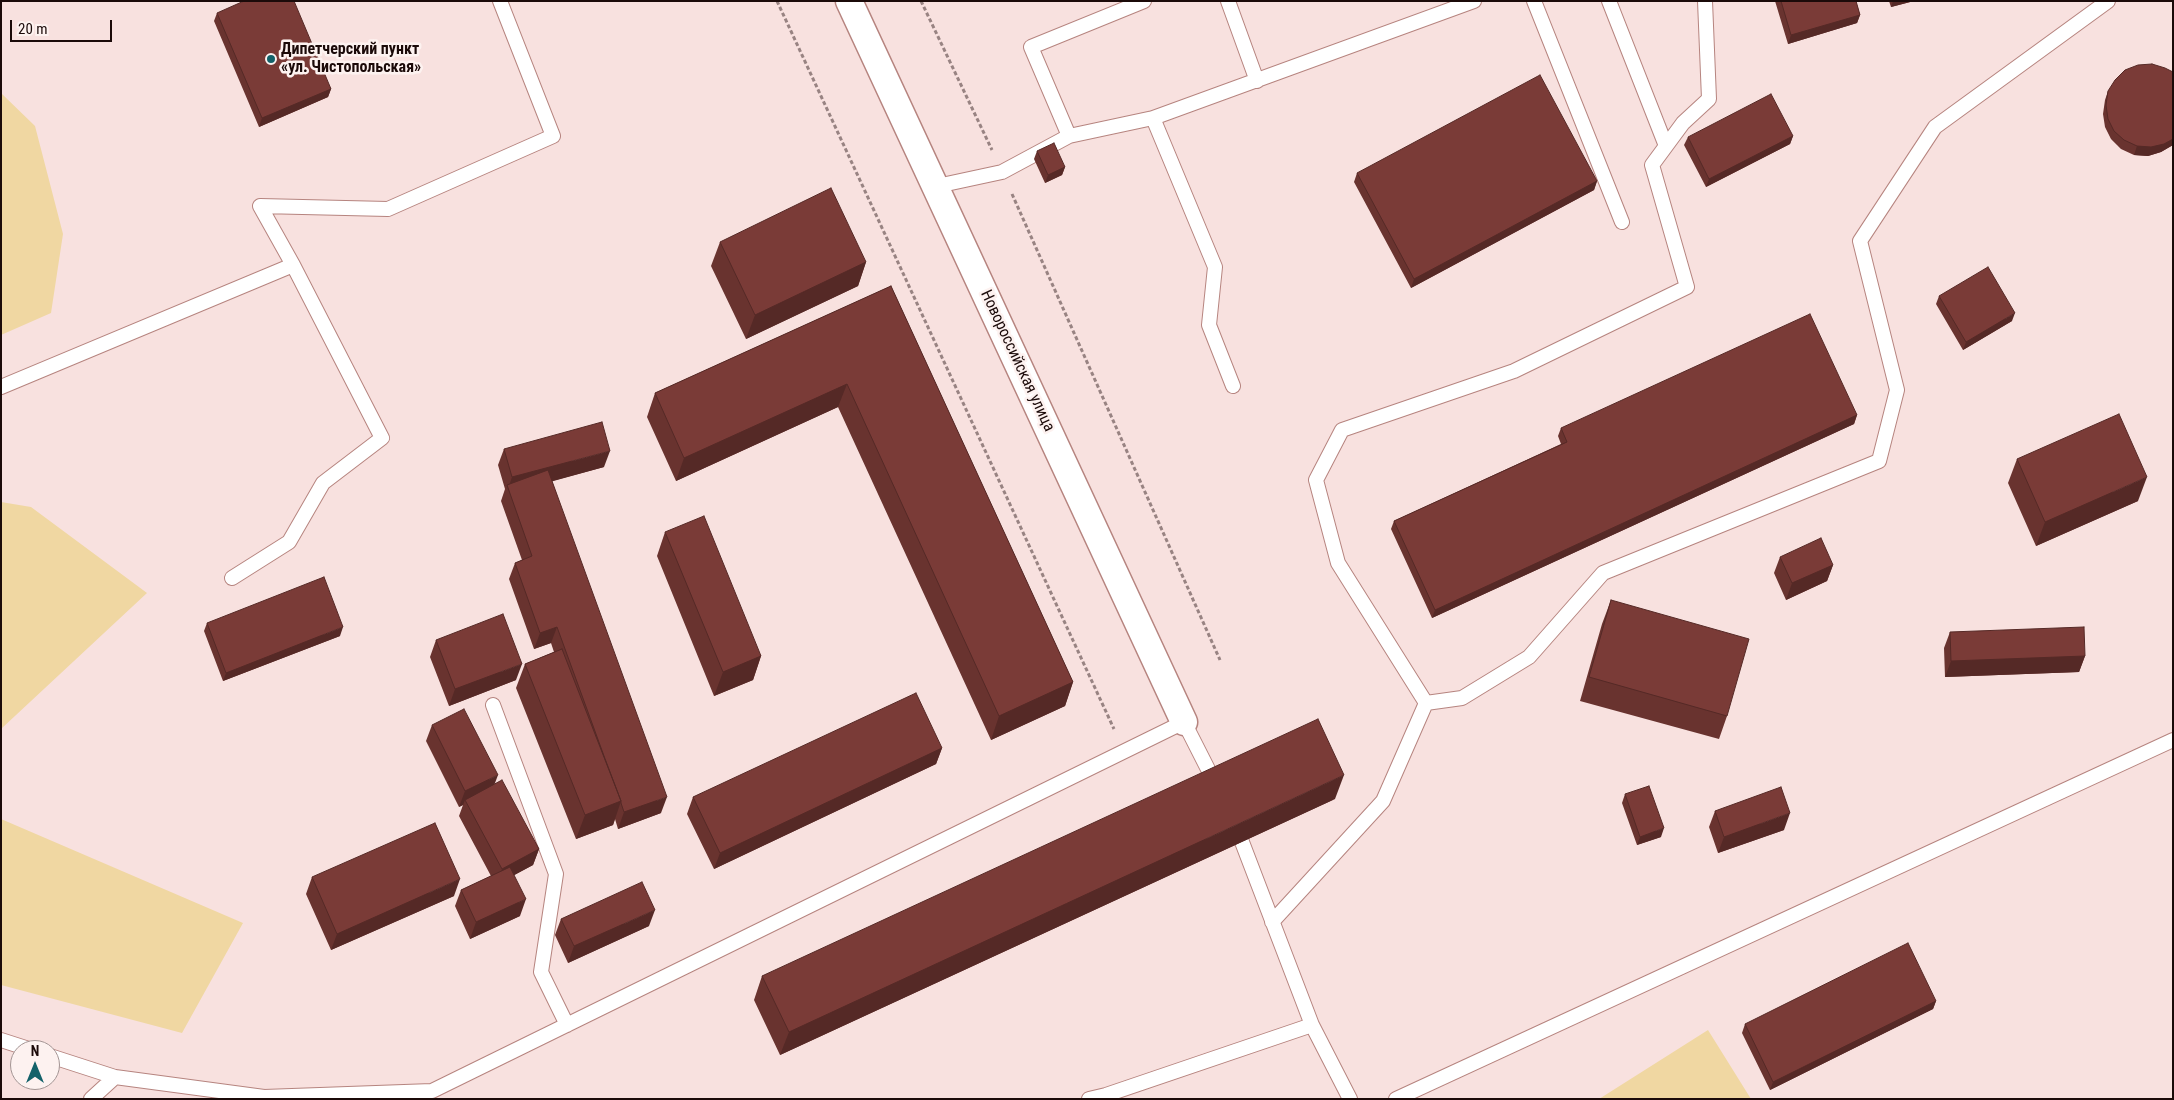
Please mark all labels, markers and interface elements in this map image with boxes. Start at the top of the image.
scale bar [12,10,115,42]
text: 20 m [18,20,48,38]
place label: Дипетчерский пункт «ул. Чистопольская» [281,40,421,78]
marker: Дипетчерский пункт «ул. Чистопольская» [265,53,277,65]
street label: Новороссийская улица [976,287,1058,435]
north arrow [10,1040,60,1090]
text: N [31,1043,39,1059]

